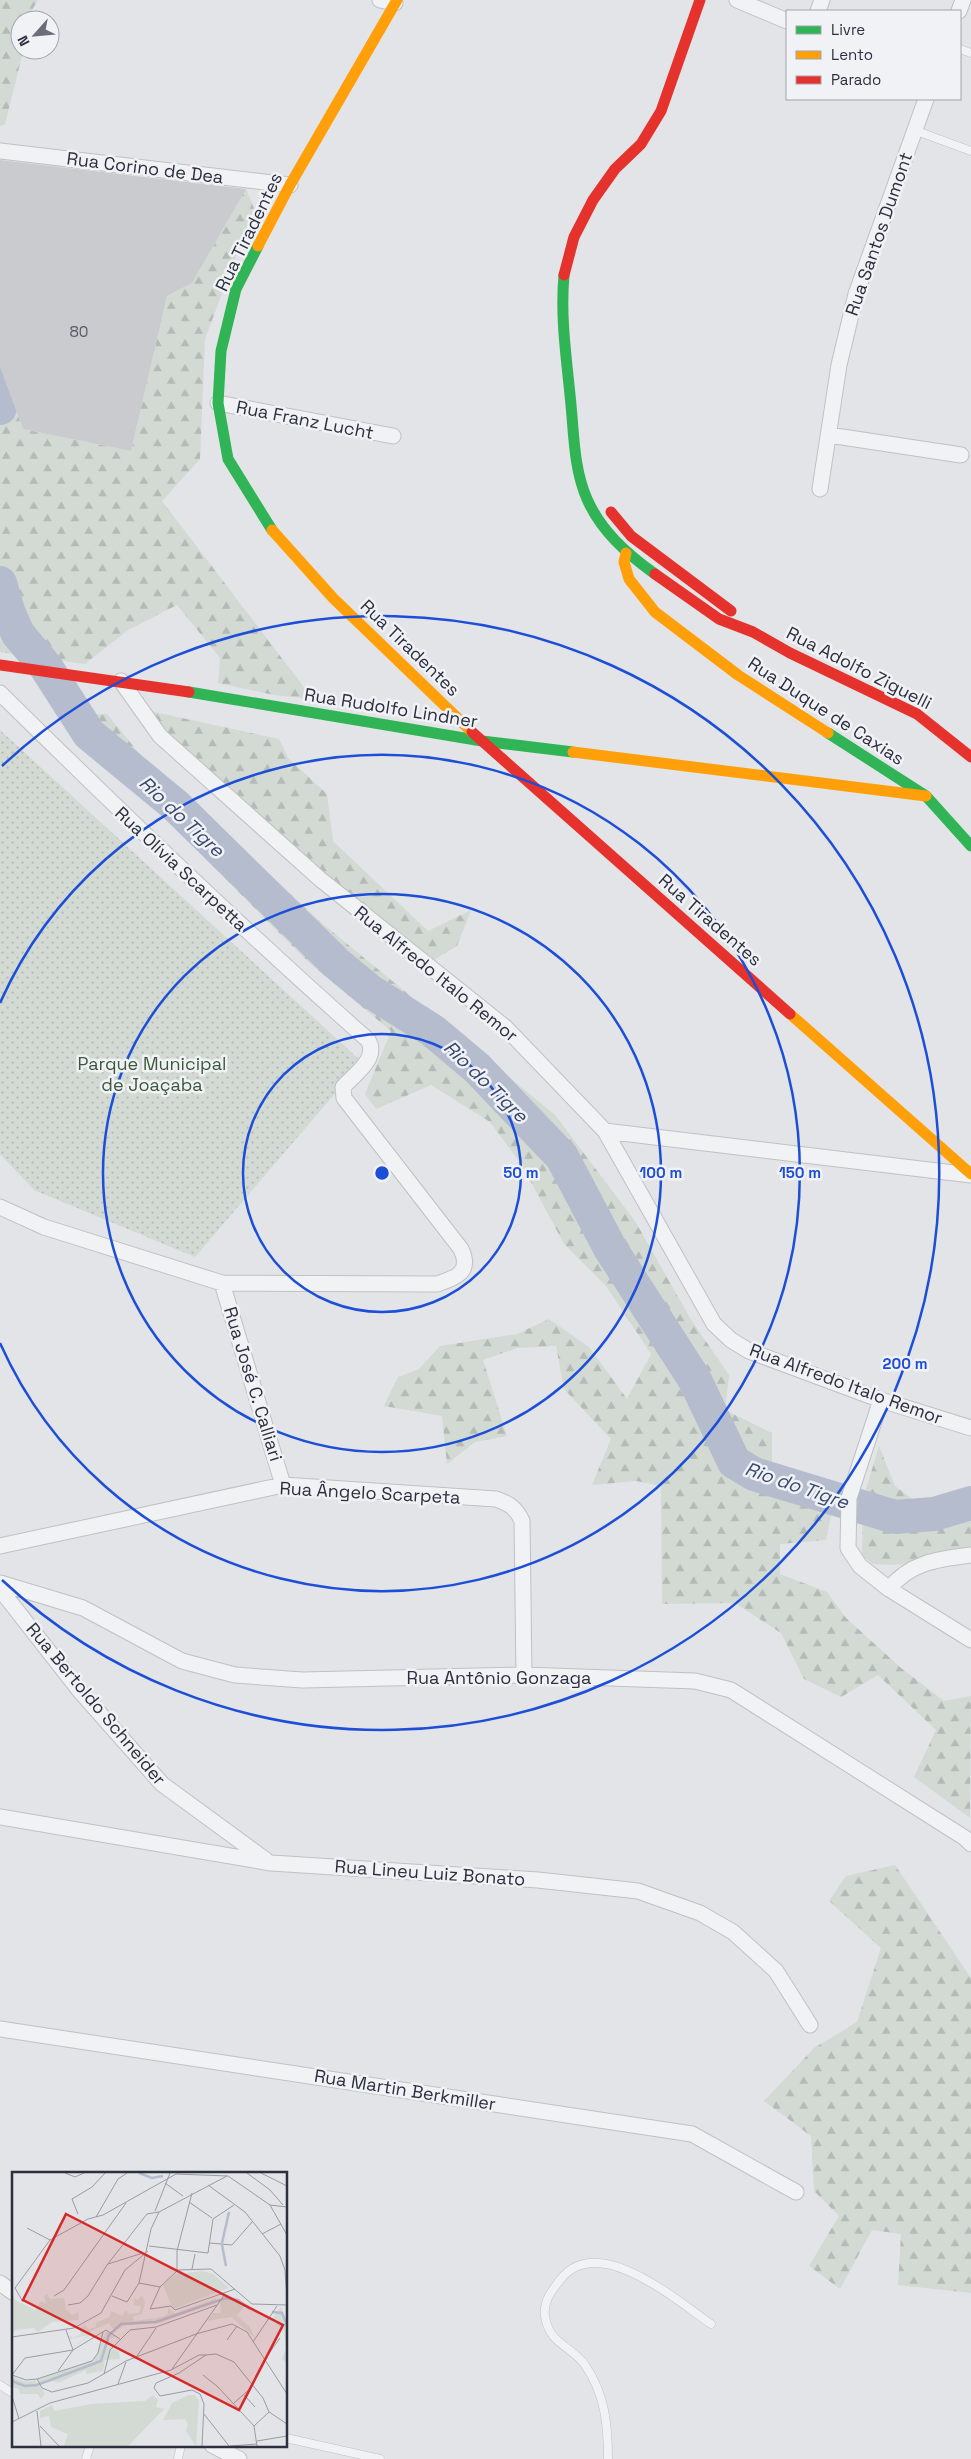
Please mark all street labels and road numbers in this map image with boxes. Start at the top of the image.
street label: Rua Corino de Dea [65,146,225,189]
street label: Rua Santos Dumont [840,149,917,319]
street label: Rua Tiradentes [210,169,287,295]
street label: Rua Franz Lucht [234,395,376,444]
street label: Rua Tiradentes [356,594,465,701]
street label: Rua Adolfo Ziguelli [783,621,936,714]
street label: Rua Duque de Caxias [744,651,909,770]
street label: Rua Rudolfo Lindner [303,682,480,733]
street label: Rua Olívia Scarpetta [110,801,252,936]
street label: Rua Tiradentes [654,868,767,971]
street label: Rua Alfredo Italo Remor [350,901,523,1047]
street label: Rua José C. Calliari [219,1304,288,1464]
street label: Rua Alfredo Italo Remor [746,1338,946,1429]
street label: Rua Ângelo Scarpeta [279,1476,461,1509]
street label: Rua Bertoldo Schneider [22,1618,171,1790]
street label: Rua Antônio Gonzaga [407,1666,591,1689]
street label: Rua Lineu Luiz Bonato [334,1854,526,1891]
street label: Rua Martin Berkmiller [313,2064,498,2115]

